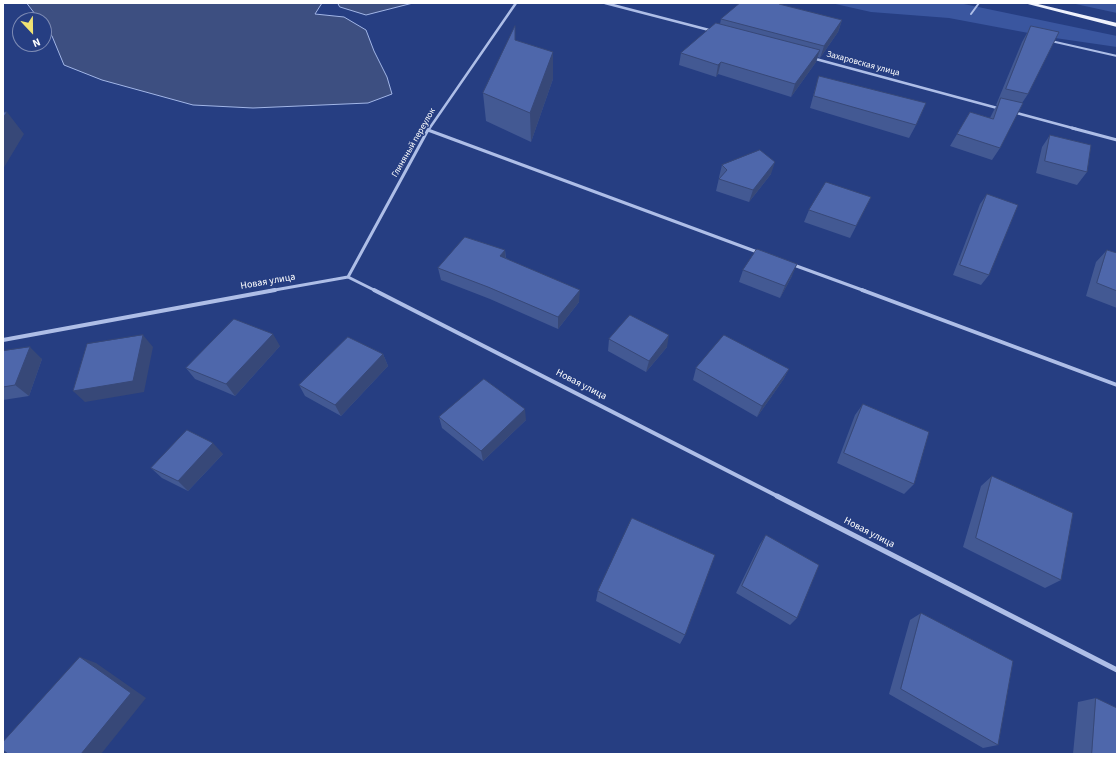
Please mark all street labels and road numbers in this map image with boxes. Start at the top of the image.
street label: Захаровская улица [825,49,901,79]
street label: Глиняный переулок [390,106,438,180]
street label: Новая улица [240,271,296,293]
street label: Новая улица [554,367,608,403]
street label: Новая улица [842,515,896,551]

